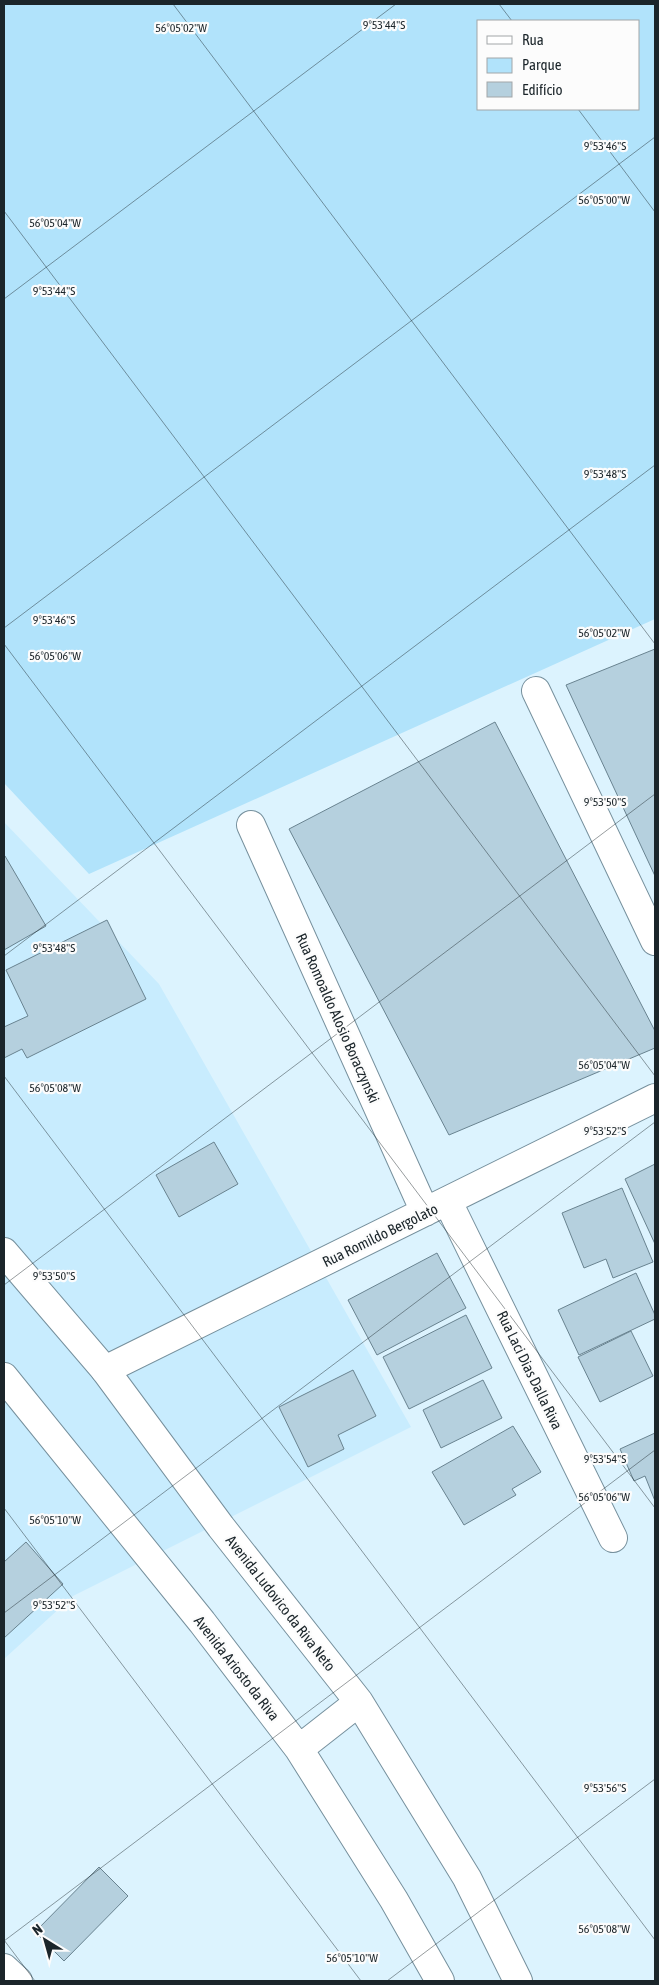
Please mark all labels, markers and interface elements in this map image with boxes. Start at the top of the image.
text: 9°53'44"S [363,18,405,32]
legend [477,20,639,110]
text: 56°05'02"W [155,21,207,35]
text: Rua [522,31,544,48]
text: Parque [522,56,562,73]
text: Edifício [522,81,563,98]
text: 9°53'46"S [584,139,626,153]
text: 56°05'00"W [578,193,630,207]
text: 56°05'04"W [29,216,81,230]
text: 9°53'44"S [33,284,75,298]
text: 9°53'48"S [584,467,626,481]
text: 9°53'46"S [33,613,75,627]
text: 56°05'02"W [578,626,630,640]
text: 56°05'06"W [29,649,81,663]
text: 9°53'50"S [584,795,626,809]
street label: Rua Romoaldo Alosio Boraczynski [293,931,383,1105]
text: 9°53'48"S [33,941,75,955]
text: 56°05'04"W [578,1058,630,1072]
text: 56°05'08"W [29,1081,81,1095]
text: 9°53'52"S [584,1124,626,1138]
street label: Rua Romildo Bergolato [320,1200,440,1270]
text: 9°53'50"S [33,1269,75,1283]
street label: Rua Laci Dias Dalla Riva [494,1308,566,1432]
text: 9°53'54"S [584,1452,626,1466]
text: 56°05'06"W [578,1490,630,1504]
text: 56°05'10"W [29,1513,81,1527]
street label: Avenida Ludovico da Riva Neto [223,1532,339,1674]
text: 9°53'52"S [33,1598,75,1612]
street label: Avenida Ariosto da Riva [191,1612,283,1724]
text: 9°53'56"S [584,1781,626,1795]
north arrow [20,1915,70,1965]
text: N [29,1921,45,1938]
text: 56°05'08"W [578,1922,630,1936]
text: 56°05'10"W [326,1951,378,1965]

